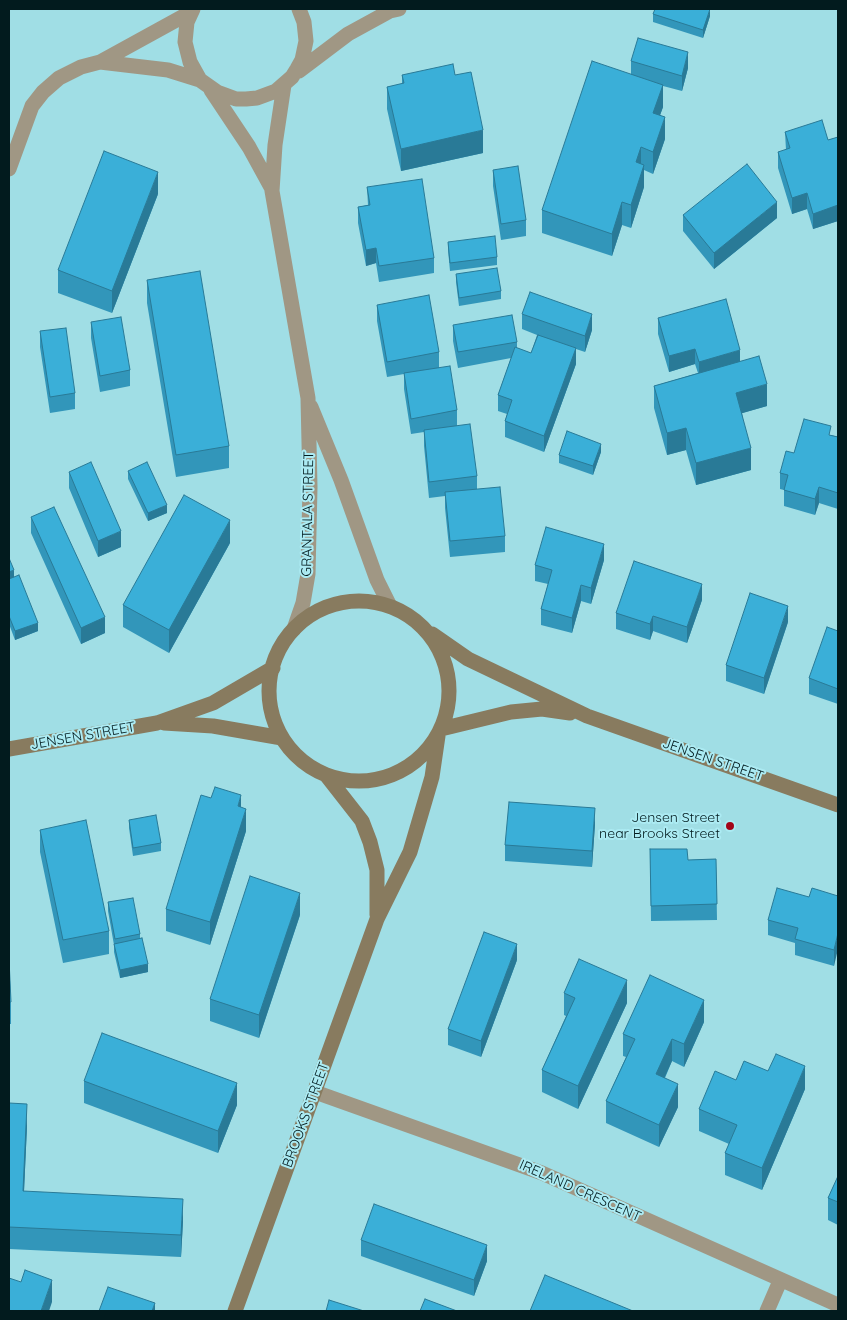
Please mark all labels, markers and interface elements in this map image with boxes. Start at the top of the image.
street label: GRANTALA STREET [299,451,317,577]
street label: JENSEN STREET [29,719,137,753]
street label: JENSEN STREET [660,735,766,785]
place label: Jensen Street near Brooks Street [599,810,720,842]
marker: Jensen Street near Brooks Street [724,820,736,832]
street label: BROOKS STREET [279,1060,333,1170]
street label: IRELAND CRESCENT [517,1157,643,1225]

